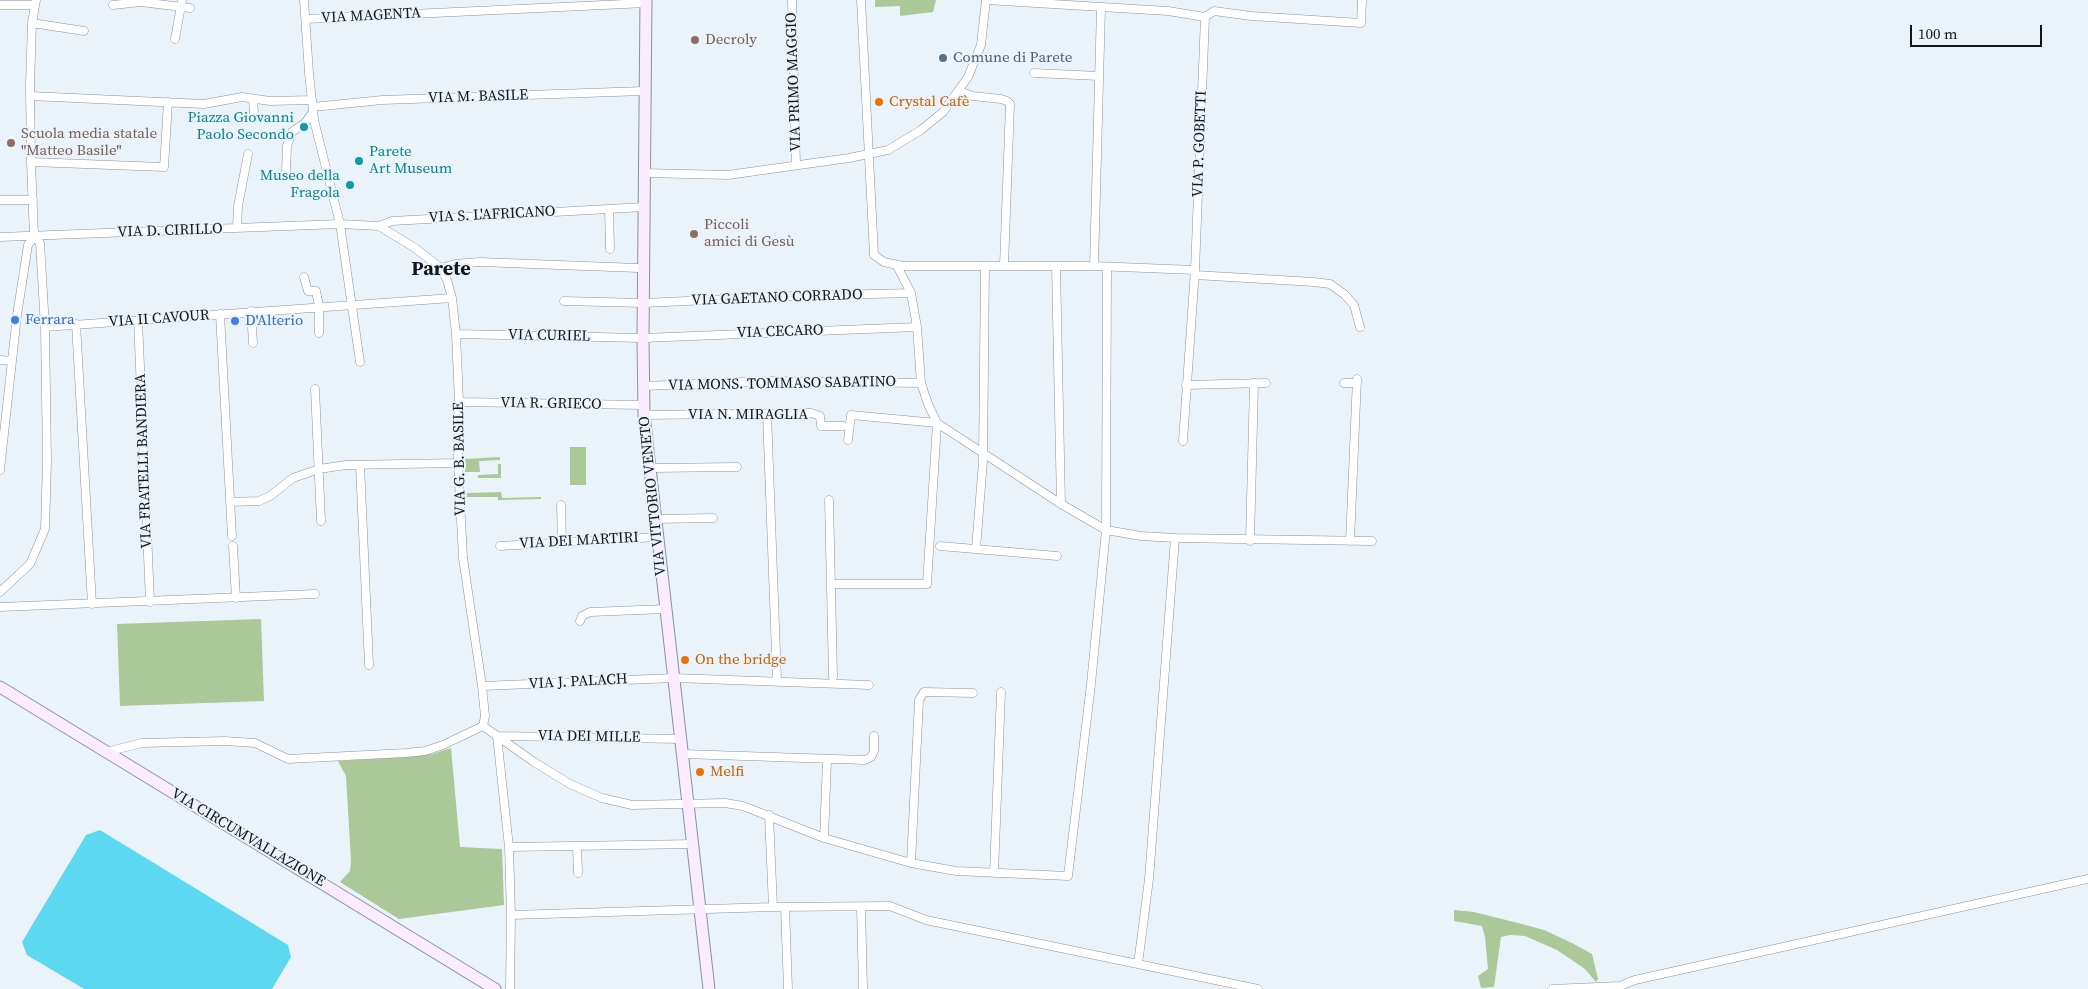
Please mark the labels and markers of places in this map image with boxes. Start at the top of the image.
place label: Decroly [705,31,757,49]
marker: Decroly [689,34,701,46]
place label: Comune di Parete [953,49,1072,67]
marker: Comune di Parete [937,52,949,64]
place label: Crystal Cafè [889,93,969,111]
marker: Crystal Cafè [873,96,885,108]
place label: Piazza Giovanni Paolo Secondo [188,109,294,144]
marker: Piazza Giovanni Paolo Secondo [298,121,310,133]
place label: Scuola media statale "Matteo Basile" [21,125,157,160]
marker: Scuola media statale "Matteo Basile" [5,137,17,149]
place label: Parete Art Museum [369,143,452,178]
marker: Parete Art Museum [353,155,365,167]
place label: Museo della Fragola [260,167,340,202]
marker: Museo della Fragola [344,179,356,191]
place label: Piccoli amici di Gesù [704,216,794,251]
marker: Piccoli amici di Gesù [688,228,700,240]
place label: Ferrara [25,311,75,329]
place label: D'Alterio [245,312,303,330]
marker: Ferrara [9,314,21,326]
marker: D'Alterio [229,315,241,327]
place label: On the bridge [695,651,786,669]
marker: On the bridge [679,654,691,666]
place label: Melfi [710,763,744,781]
marker: Melfi [694,766,706,778]

